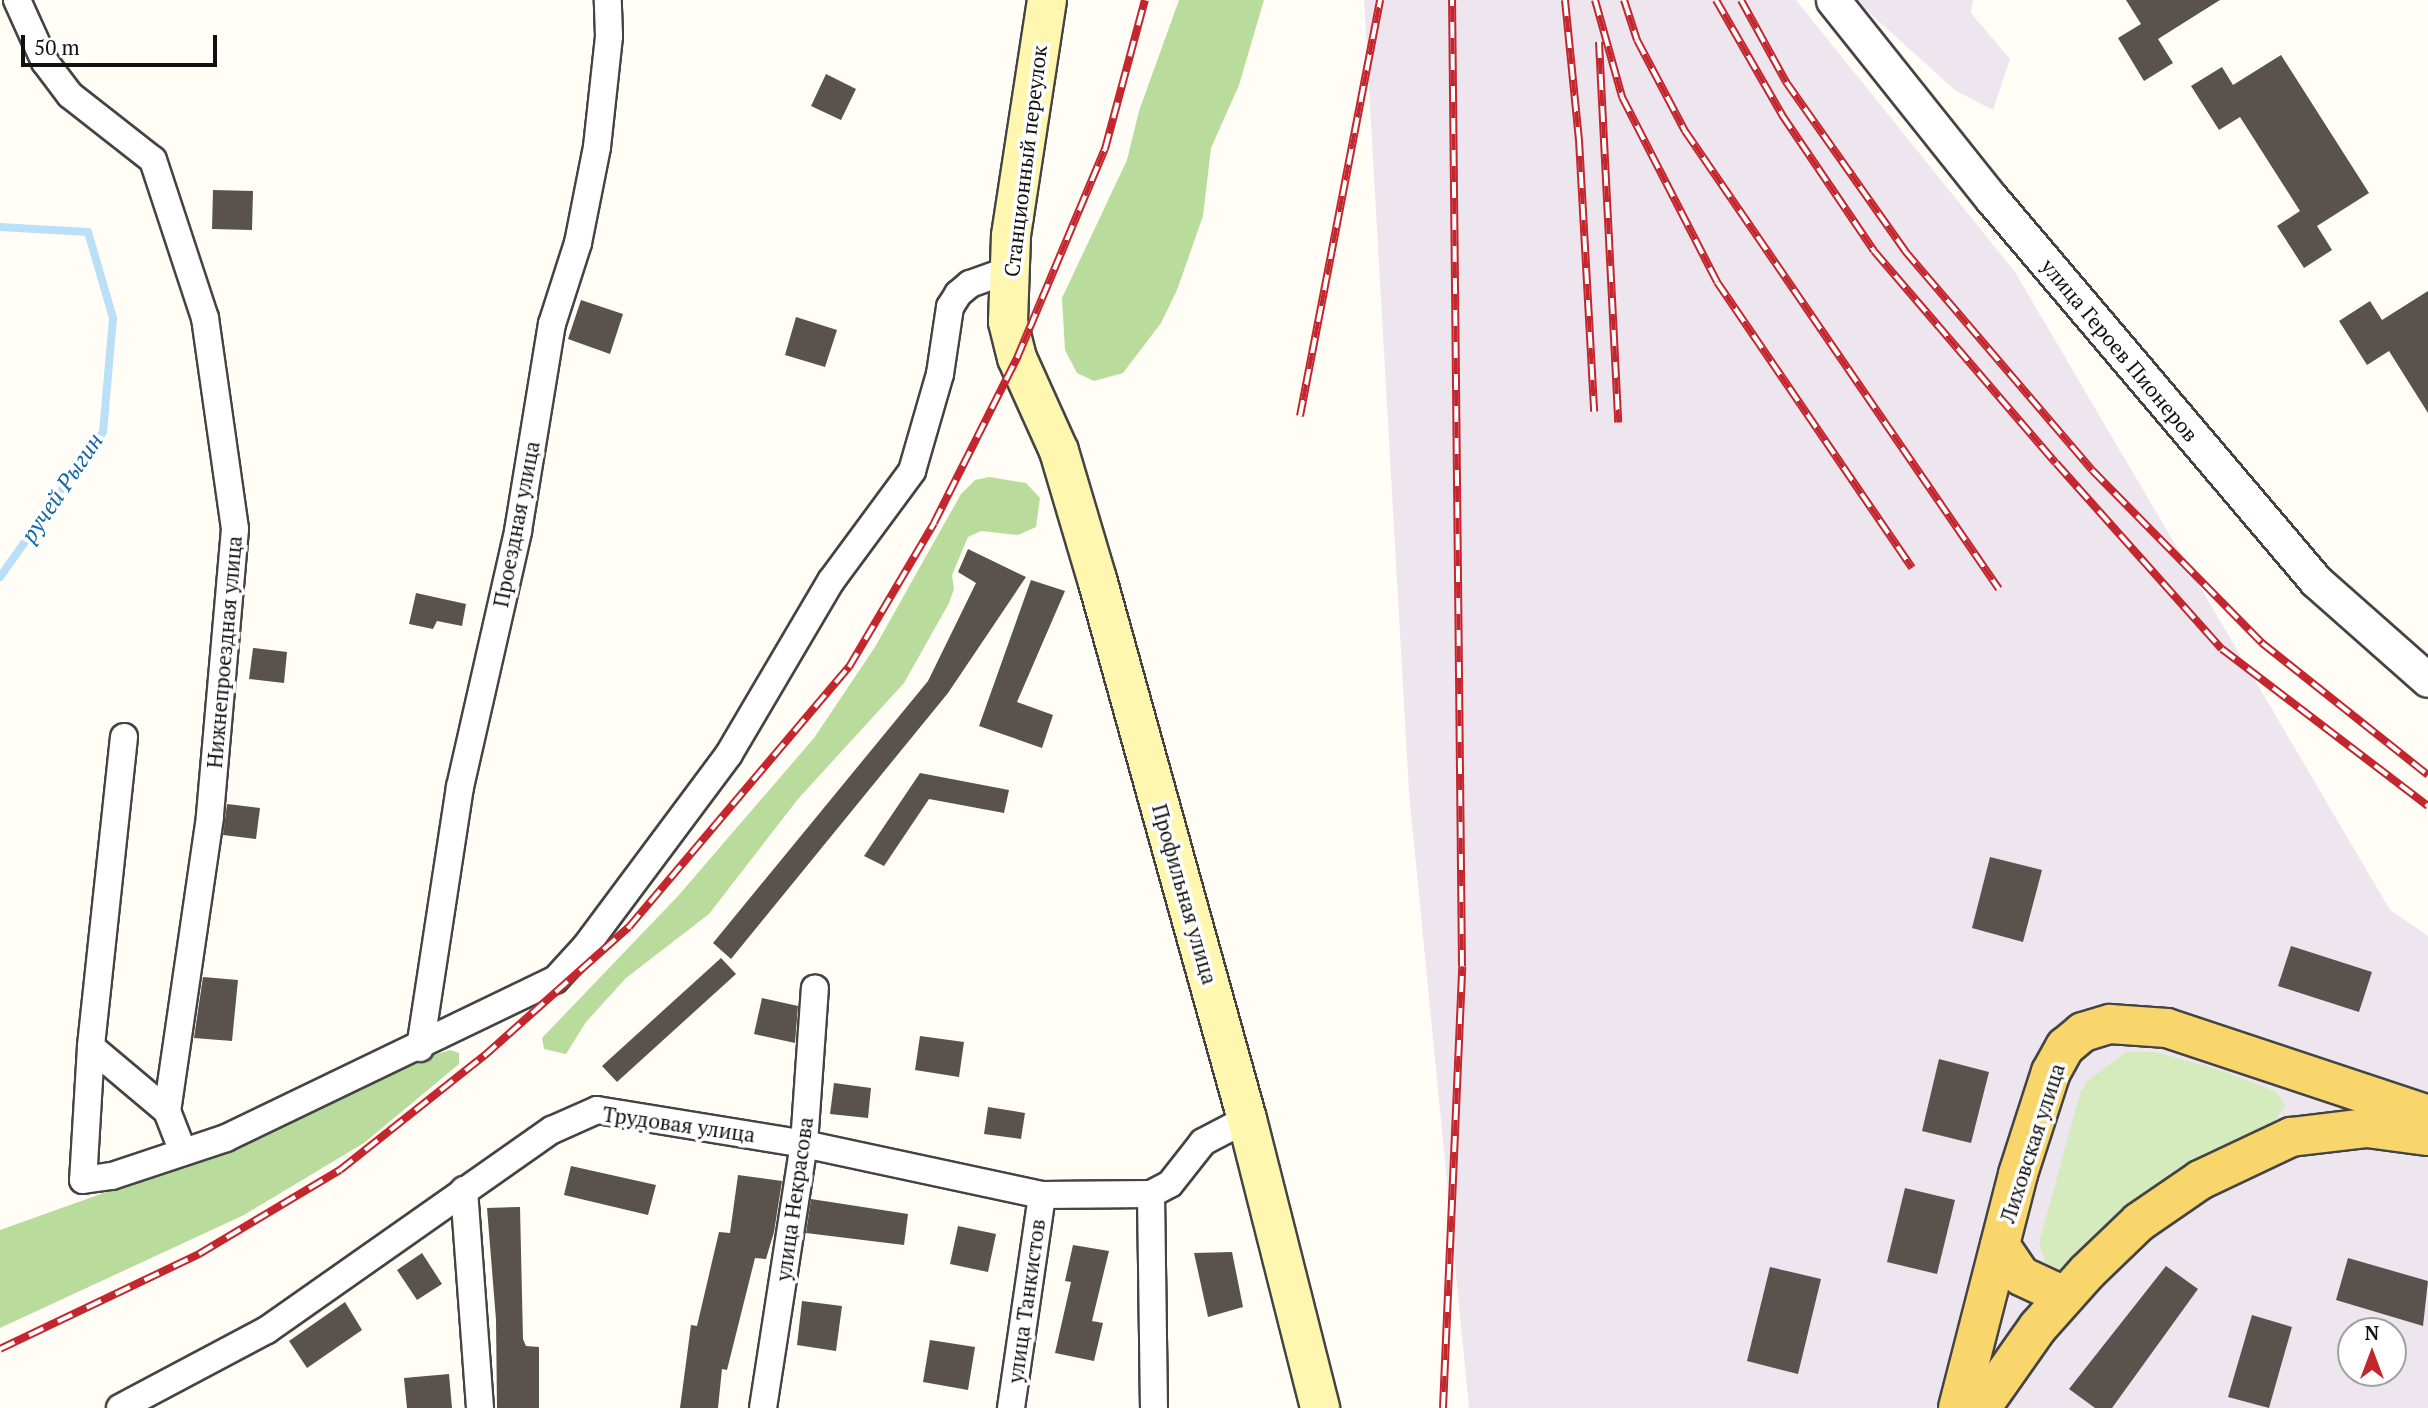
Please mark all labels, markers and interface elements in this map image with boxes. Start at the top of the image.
scale bar [24,21,220,65]
text: 50 m [34,33,80,61]
street label: Станционный переулок [998,44,1052,278]
street label: улица Героев Пионеров [2036,253,2204,447]
water label: ручей Рыгин [15,428,109,548]
street label: Проездная улица [488,439,544,609]
street label: Нижнепроездная улица [201,535,247,769]
street label: Профильная улица [1147,801,1223,987]
street label: Лиховская улица [1994,1060,2070,1226]
street label: Трудовая улица [601,1101,757,1147]
street label: улица Некрасова [770,1115,818,1283]
street label: улица Танкистов [1002,1217,1050,1385]
north arrow [2337,1317,2407,1387]
text: N [2365,1320,2379,1345]

